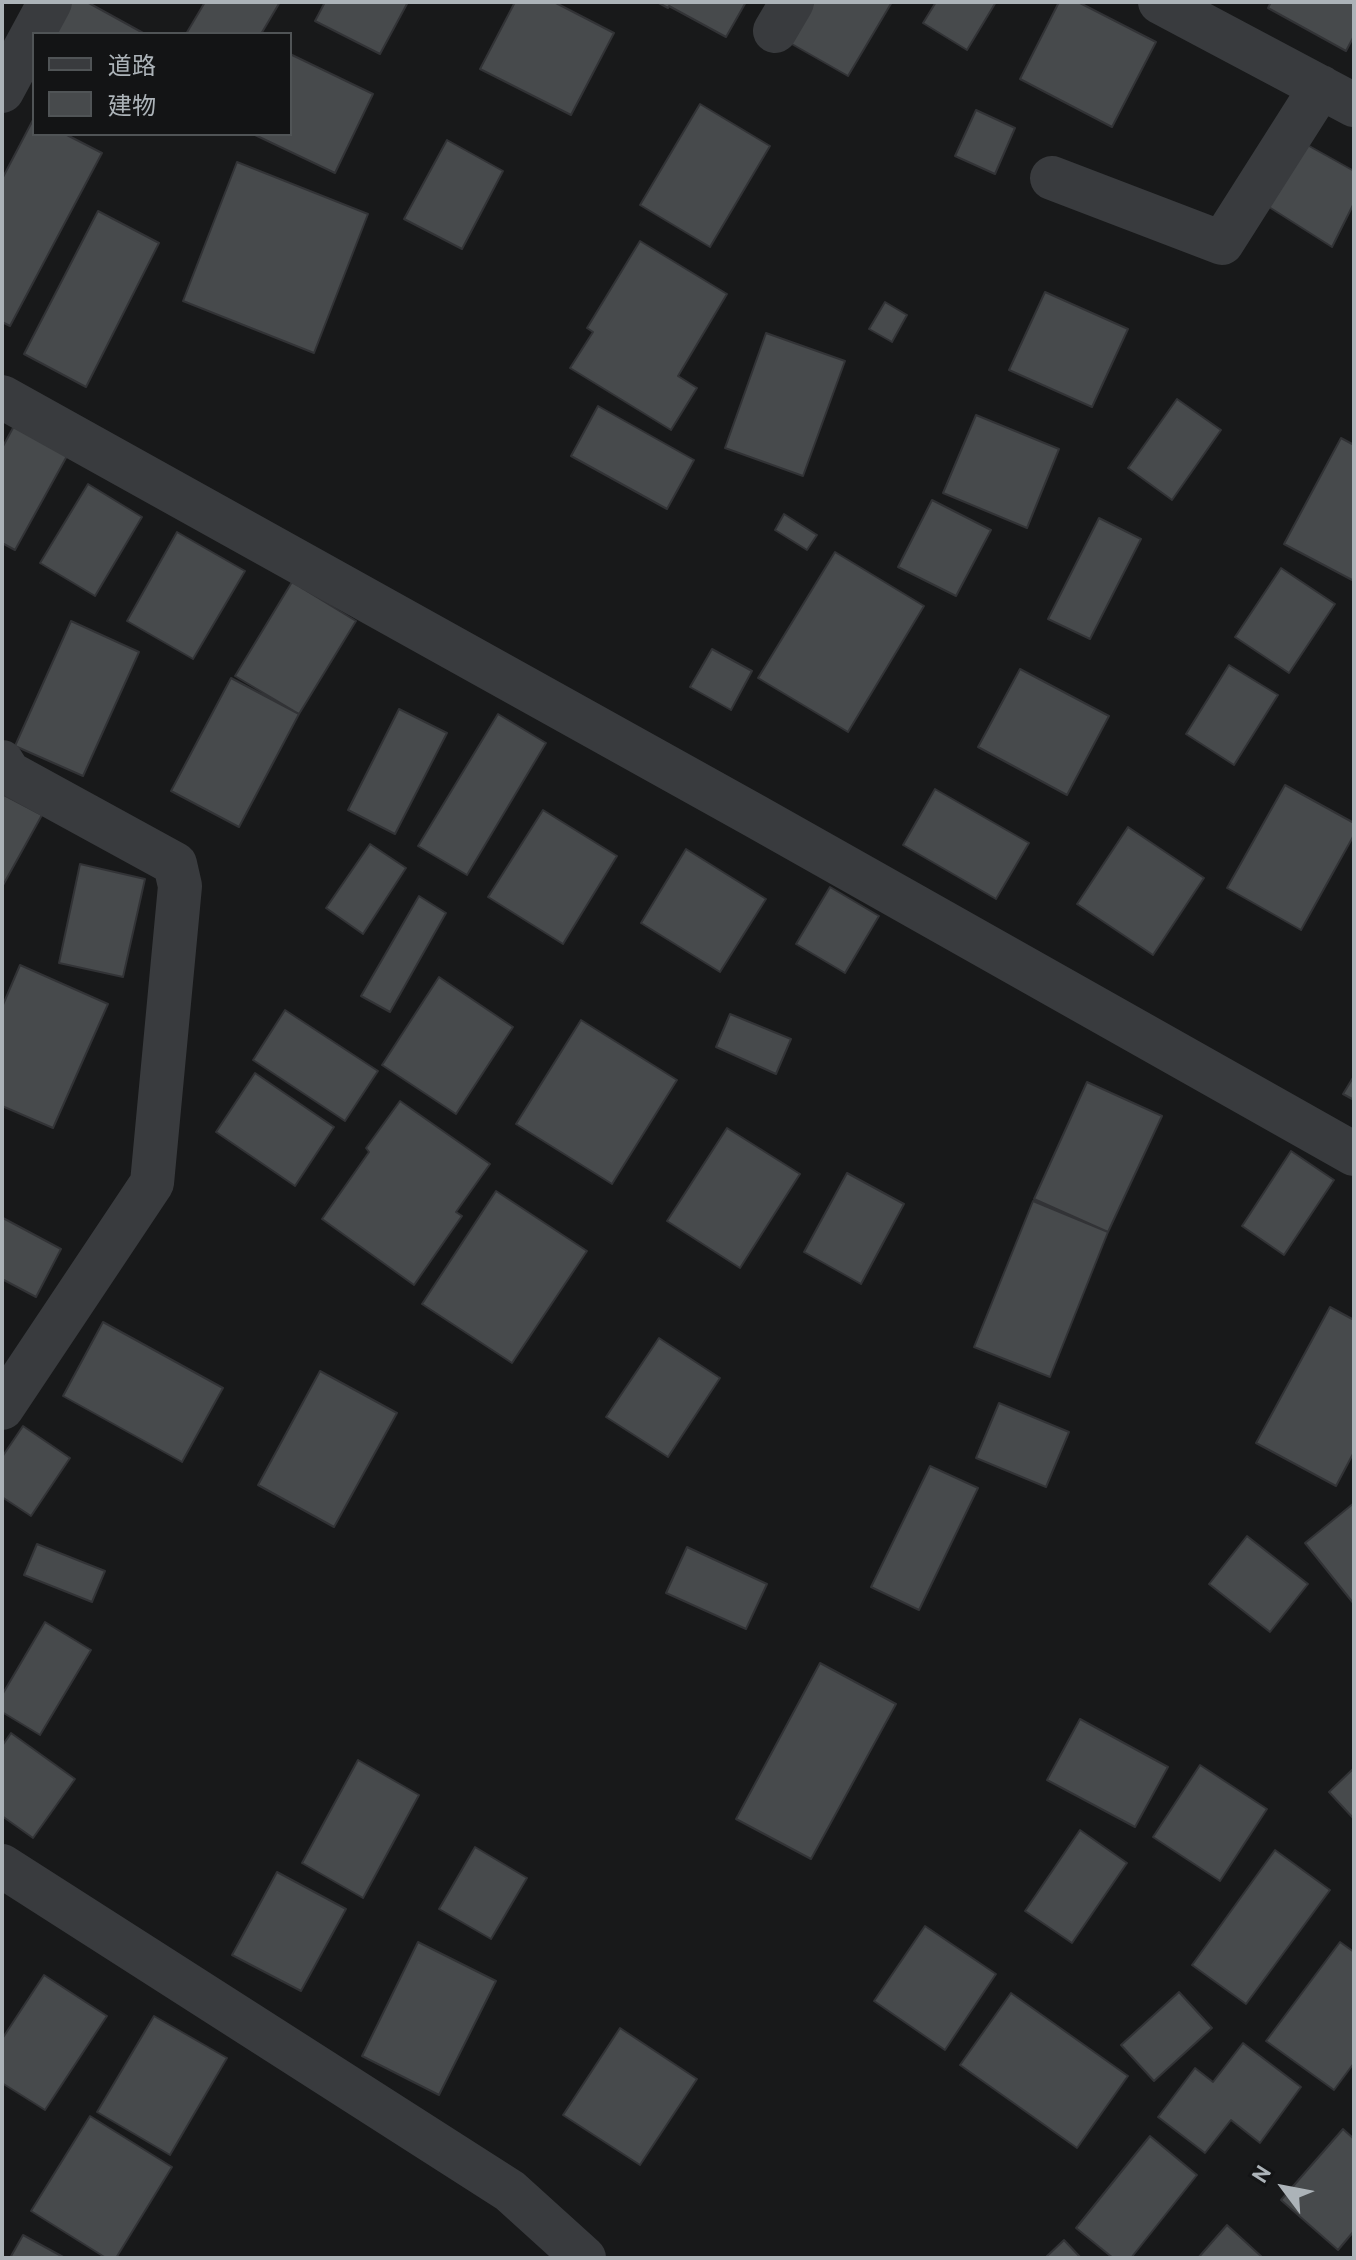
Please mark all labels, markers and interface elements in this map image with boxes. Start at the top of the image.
legend [32,32,292,136]
text: 道路 [108,53,156,83]
text: 建物 [108,93,156,123]
north arrow [1244,2148,1324,2228]
text: N [1248,2161,1279,2189]

